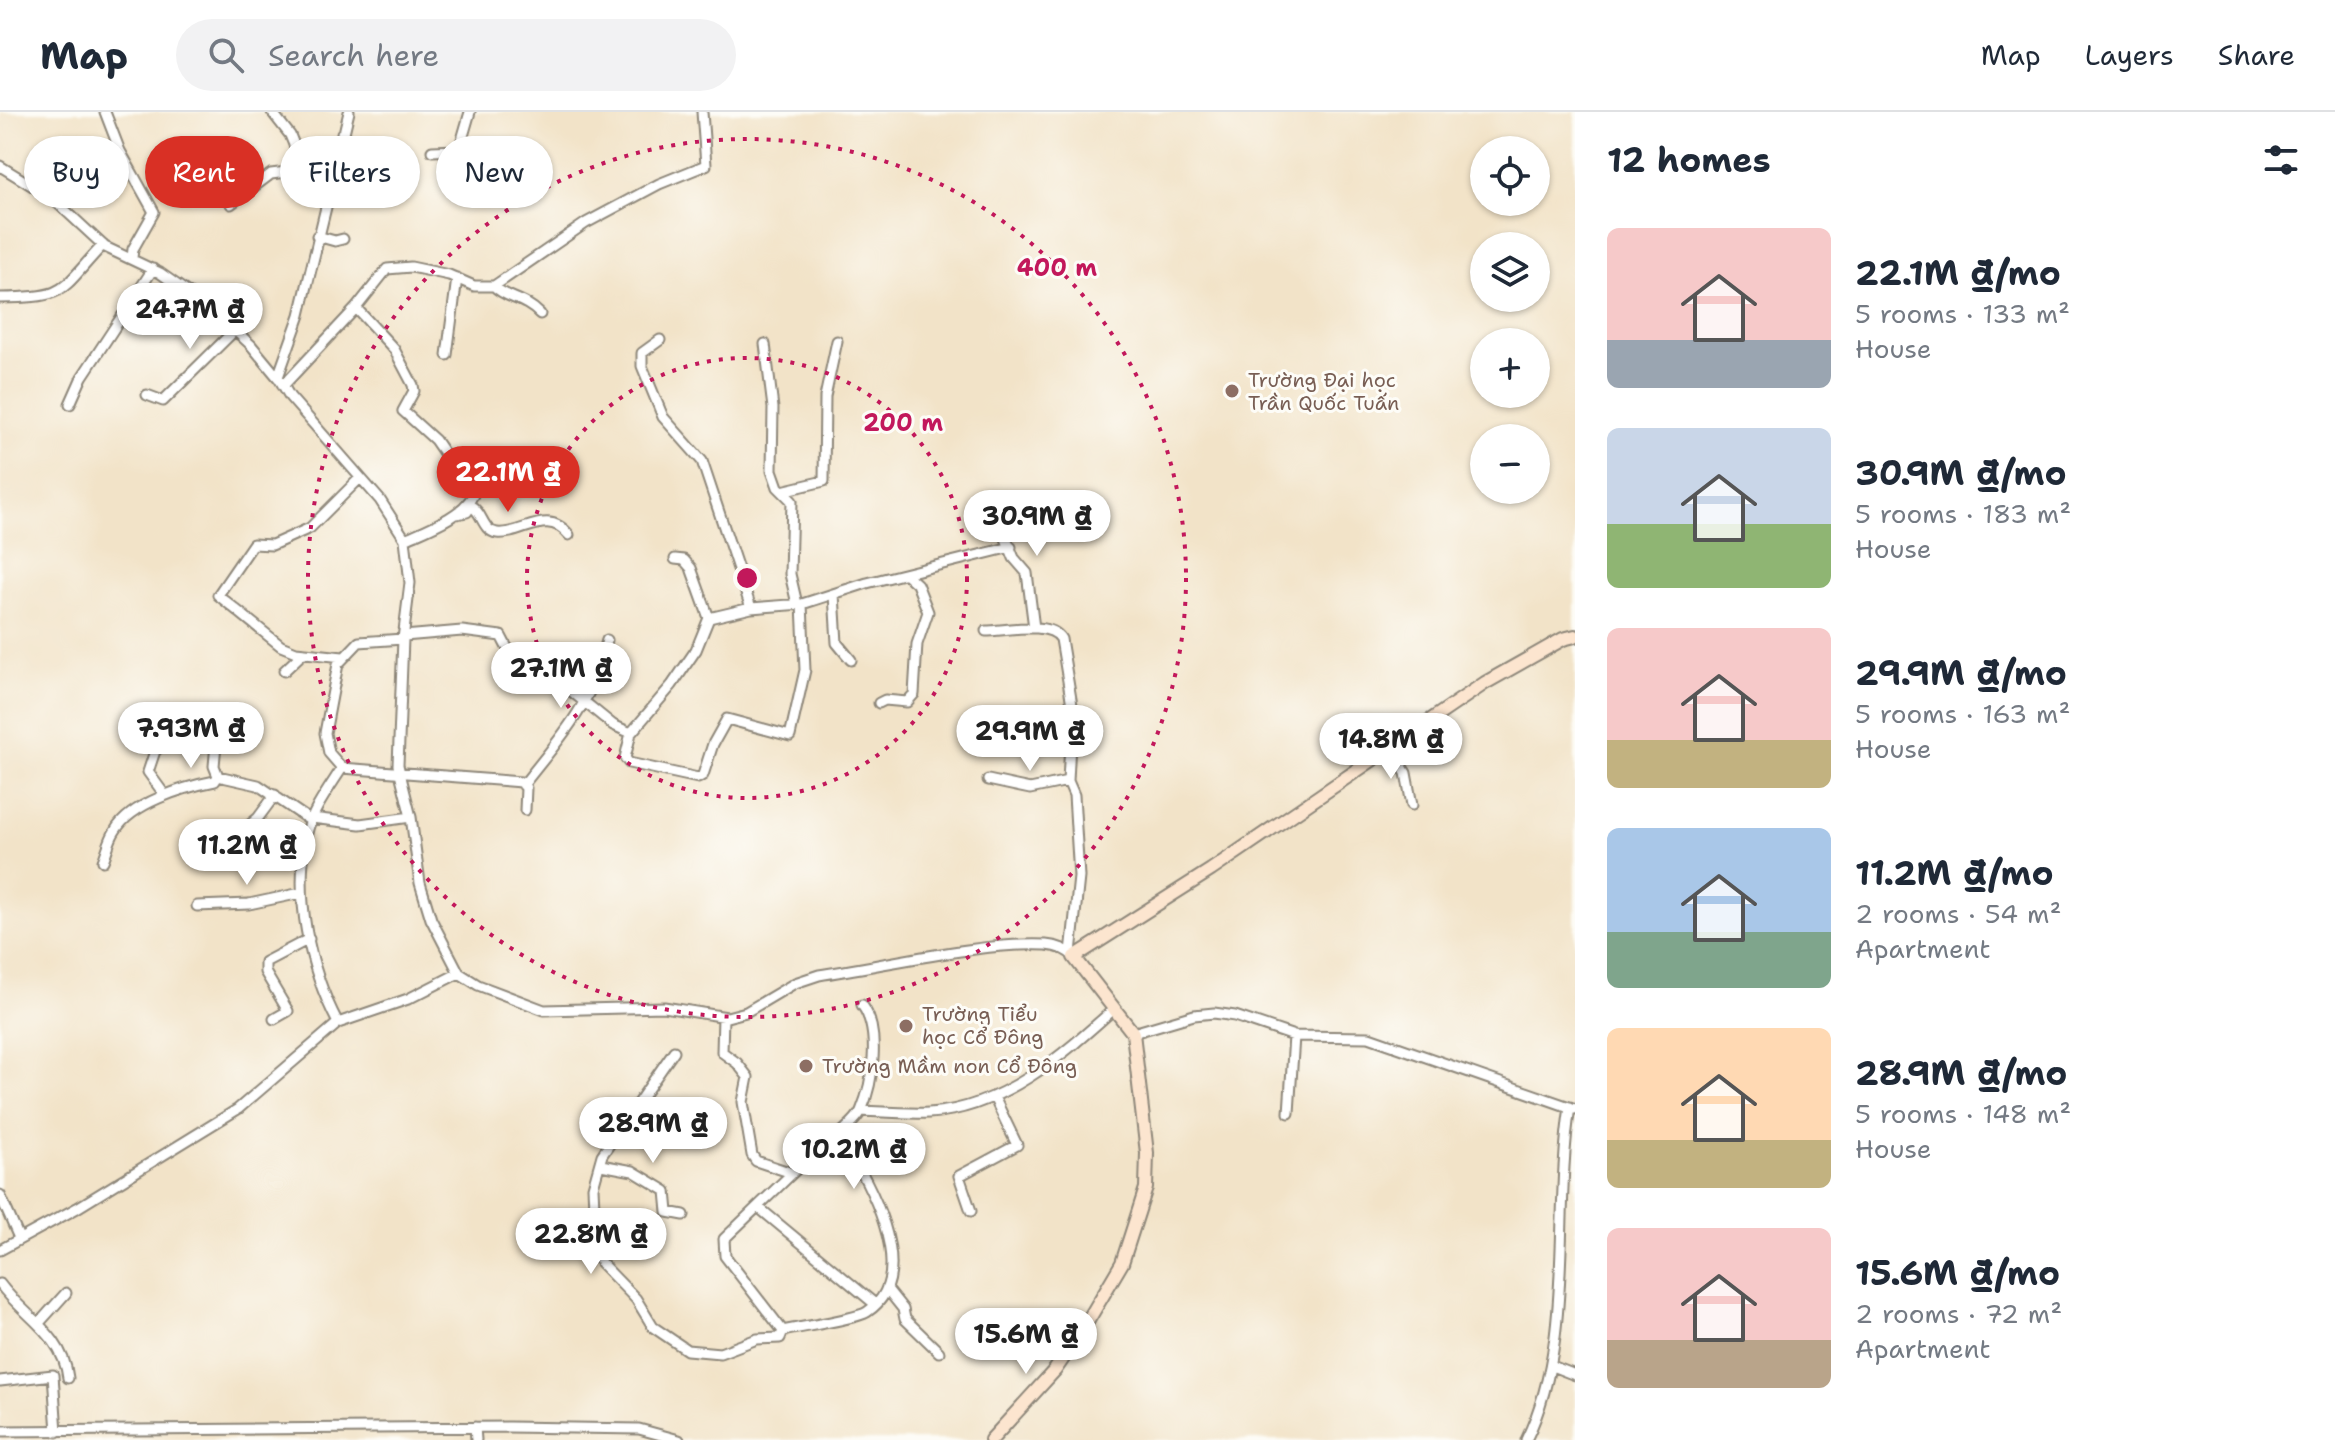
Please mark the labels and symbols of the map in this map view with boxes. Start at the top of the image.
text: 400 m [1017,252,1097,284]
pin: 24.7M ₫ [116,283,264,351]
place label: Trường Đại học Trần Quốc Tuấn [1248,367,1399,416]
marker: Trường Đại học Trần Quốc Tuấn [1223,382,1241,400]
text: 200 m [863,407,943,439]
pin: 22.1M ₫ [434,446,582,514]
pin: 30.9M ₫ [963,490,1111,558]
centre of rings [733,564,761,592]
pin: 27.1M ₫ [487,642,635,710]
pin: 7.93M ₫ [117,702,265,770]
pin: 29.9M ₫ [956,705,1104,773]
pin: 14.8M ₫ [1317,713,1465,781]
pin: 11.2M ₫ [173,819,321,887]
place label: Trường Tiểu học Cổ Đông [922,1001,1043,1050]
marker: Trường Tiểu học Cổ Đông [897,1017,915,1035]
place label: Trường Mầm non Cổ Đông [822,1053,1077,1079]
marker: Trường Mầm non Cổ Đông [797,1057,815,1075]
pin: 28.9M ₫ [579,1097,727,1165]
pin: 10.2M ₫ [780,1123,928,1191]
pin: 22.8M ₫ [517,1208,665,1276]
pin: 15.6M ₫ [952,1308,1100,1376]

